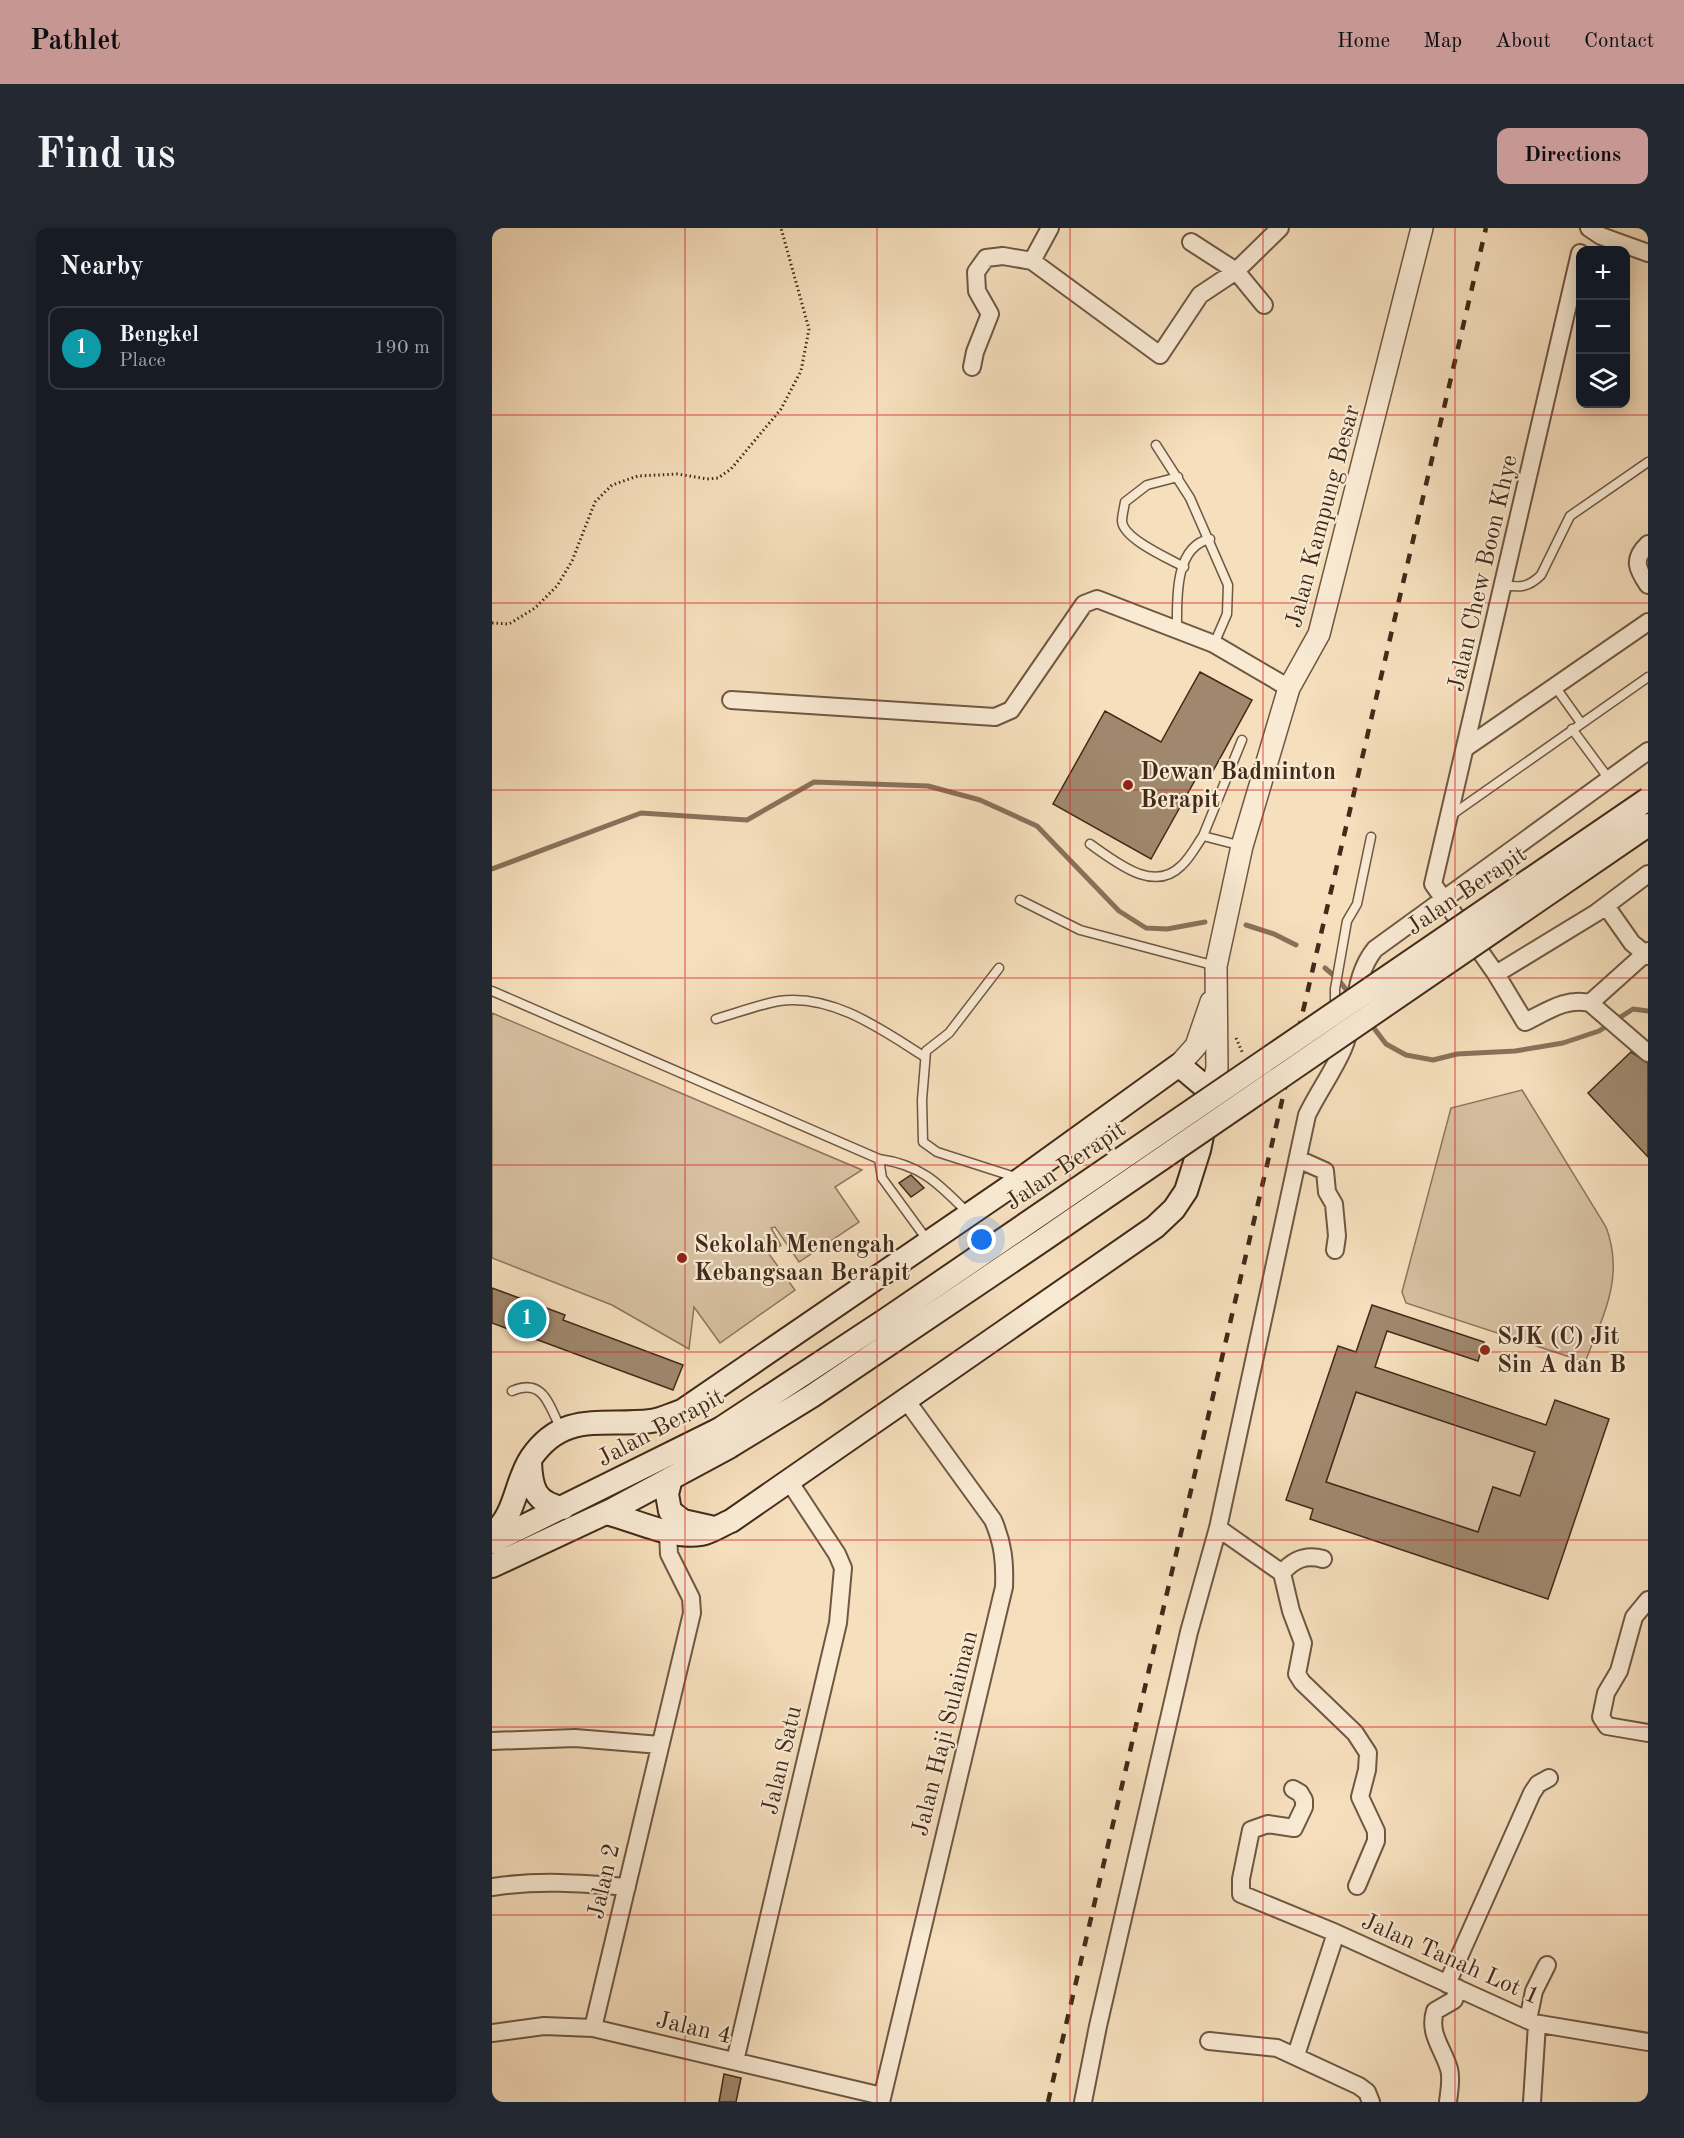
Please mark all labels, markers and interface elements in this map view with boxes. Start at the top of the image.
text: Pathlet [30,28,121,56]
text: Home [1337,31,1390,52]
text: Map [1423,31,1462,52]
text: About [1495,31,1551,52]
text: Contact [1584,31,1654,52]
button: Directions [1497,128,1648,184]
text: Find us [36,135,175,177]
map controls [1576,246,1630,408]
button: + [1576,246,1630,300]
text: Nearby [60,254,144,280]
button: − [1576,300,1630,354]
text: Bengkel [119,324,199,346]
text: 1 [76,338,87,358]
text: 190 m [374,338,430,358]
text: Place [119,351,166,371]
button: layers [1576,354,1630,408]
street label: Jalan Kampung Besar [1283,402,1365,630]
street label: Jalan Chew Boon Khye [1445,453,1523,694]
place label: Dewan Badminton Berapit [1140,761,1336,813]
marker: Dewan Badminton Berapit [1121,778,1135,792]
street label: Jalan Berapit [1403,843,1532,941]
street label: Jalan Berapit [1002,1118,1131,1216]
your location [967,1225,996,1254]
place label: Sekolah Menengah Kebangsaan Berapit [694,1234,910,1286]
marker: Sekolah Menengah Kebangsaan Berapit [675,1251,689,1265]
pin: 1 [507,1296,546,1342]
place label: SJK (C) Jit Sin A dan B [1497,1325,1626,1378]
marker: SJK (C) Jit Sin A dan B [1478,1343,1492,1357]
street label: Jalan Berapit [594,1385,728,1472]
street label: Jalan Haji Sulaiman [909,1628,983,1839]
street label: Jalan Satu [759,1704,807,1817]
street label: Jalan 2 [585,1841,625,1922]
street label: Jalan Tanah Lot 1 [1358,1910,1543,2010]
street label: Jalan 4 [653,2009,734,2049]

